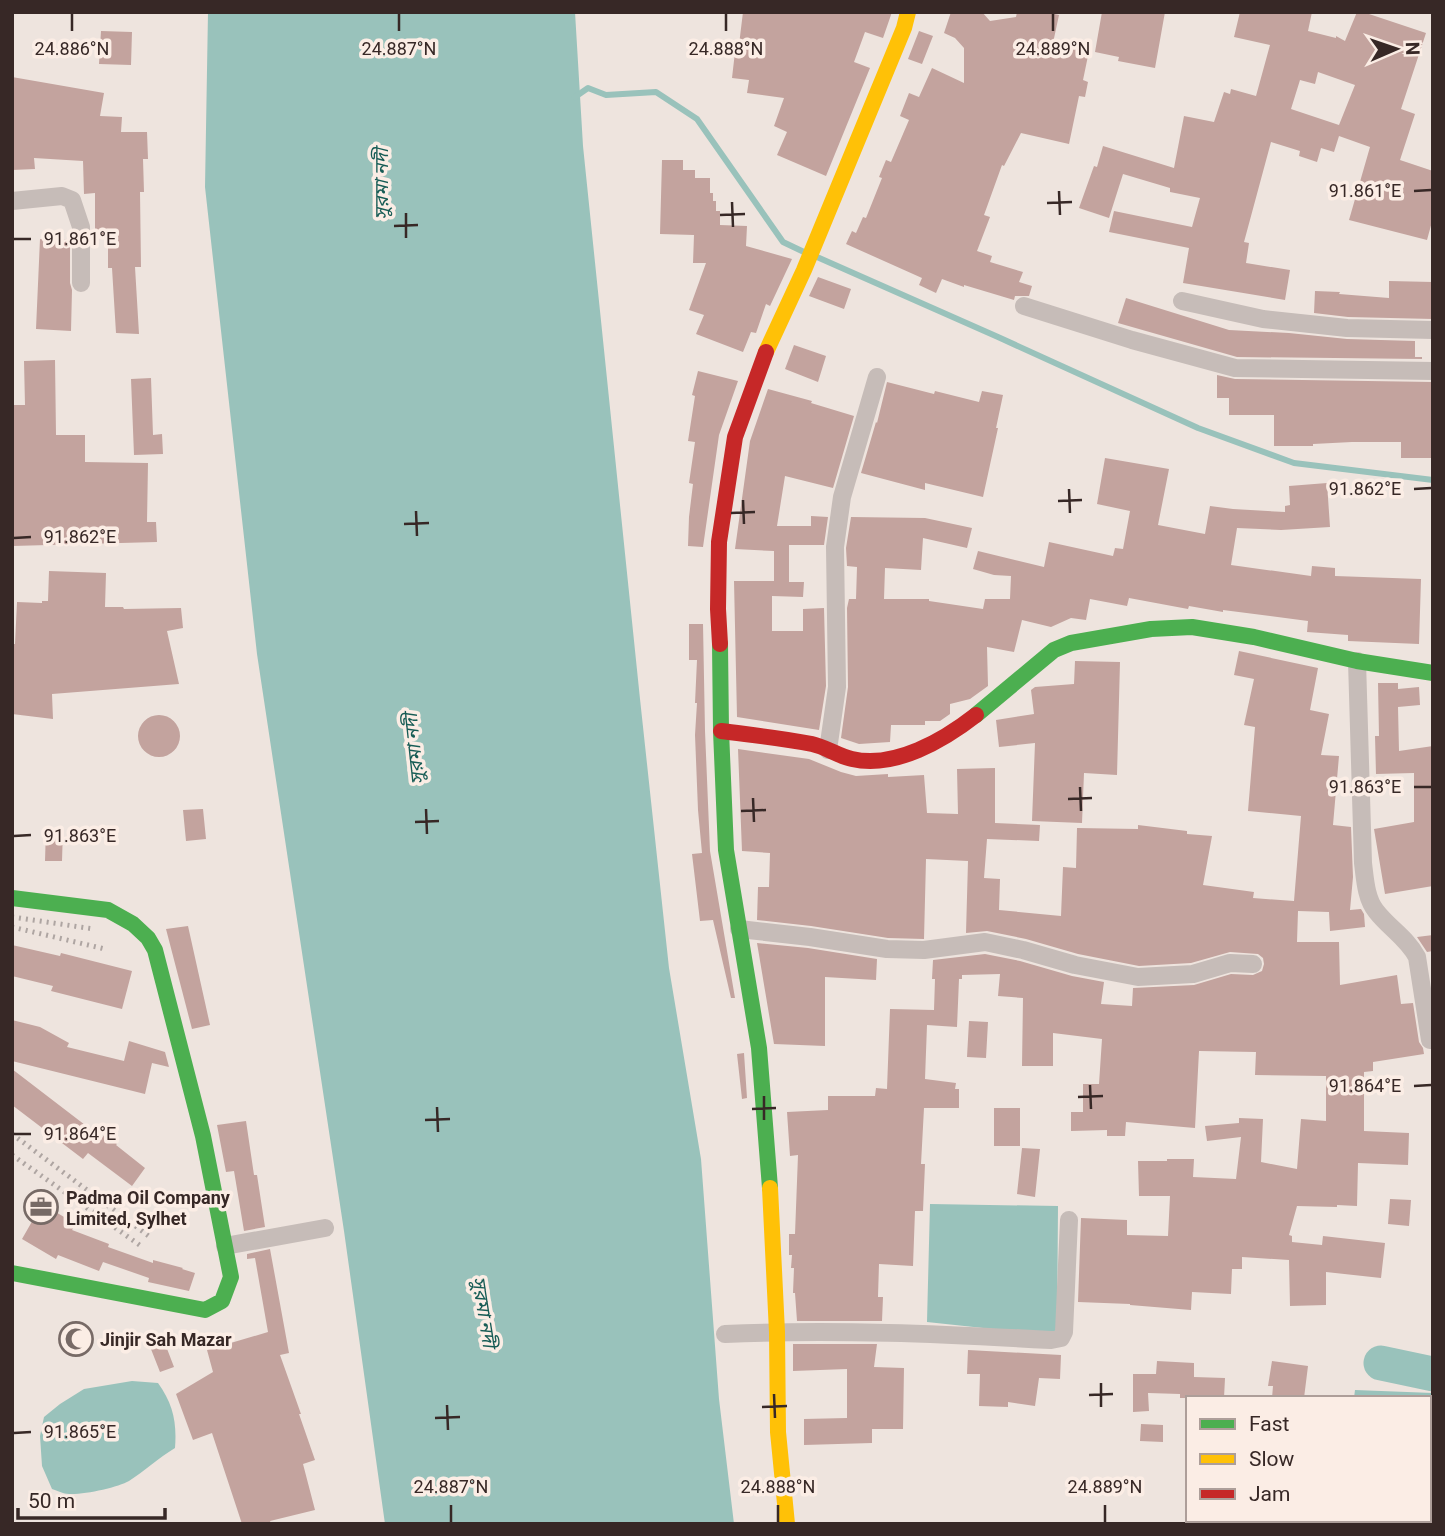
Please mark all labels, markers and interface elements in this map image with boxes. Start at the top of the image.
north arrow [1361,14,1431,84]
text: 24.886°N [35,38,109,59]
text: 24.887°N [362,38,436,59]
text: 24.888°N [689,38,763,59]
text: 24.889°N [1016,38,1090,59]
text: N [1401,41,1424,56]
water label: সুরমা নদী [370,144,393,220]
text: 91.861°E [1329,180,1401,201]
text: 91.861°E [44,228,116,249]
text: 91.862°E [1329,478,1401,499]
text: 91.862°E [44,526,116,547]
water label: সুরমা নদী [398,708,429,786]
text: 91.863°E [1329,776,1401,797]
text: 91.863°E [44,825,116,846]
text: 91.864°E [1329,1075,1401,1096]
text: 91.864°E [44,1123,116,1144]
place label: Padma Oil Company Limited, Sylhet [66,1187,231,1229]
office icon: Padma Oil Company Limited, Sylhet [22,1188,60,1226]
water label: সুরমা নদী [467,1275,502,1353]
mosque icon: Jinjir Sah Mazar [57,1320,95,1358]
place label: Jinjir Sah Mazar [100,1329,232,1350]
legend [1186,1396,1431,1522]
text: Fast [1249,1412,1290,1436]
text: 91.865°E [44,1421,116,1442]
text: Slow [1249,1447,1295,1471]
scale bar [18,1476,164,1520]
text: 24.887°N [414,1476,488,1497]
text: 24.888°N [741,1476,815,1497]
text: 24.889°N [1068,1476,1142,1497]
text: Jam [1249,1482,1290,1506]
text: 50 m [28,1489,75,1513]

